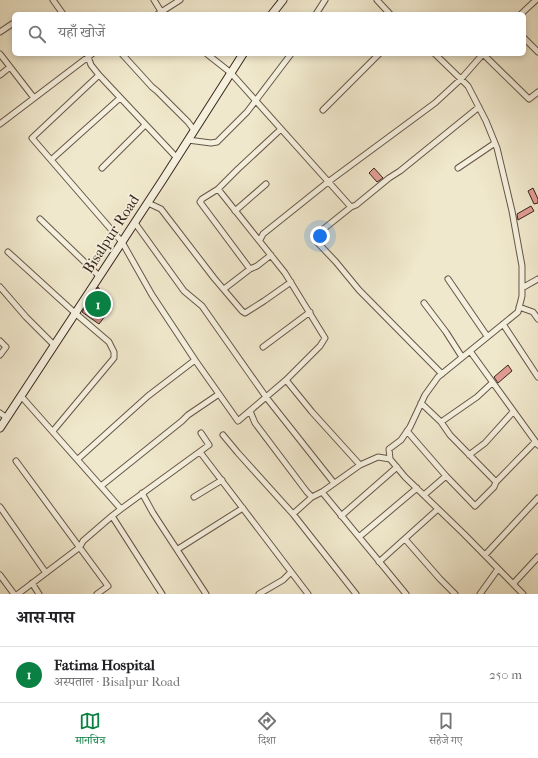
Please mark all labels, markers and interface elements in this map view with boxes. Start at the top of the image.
search box [12,12,526,56]
icon: search [26,23,48,45]
text: यहाँ खोजें [58,23,105,41]
street label: Bisalpur Road [79,191,144,277]
your location [310,226,330,246]
pin: 1 [85,289,111,319]
text: आस-पास [16,607,75,627]
text: Fatima Hospital [54,656,155,674]
text: 1 [27,667,31,682]
text: 250 m [489,667,522,682]
text: अस्पताल · Bisalpur Road [54,674,180,689]
tab: मानचित्र [75,710,105,751]
tab: दिशा [256,710,278,751]
tab: सहेजे गए [429,710,463,751]

